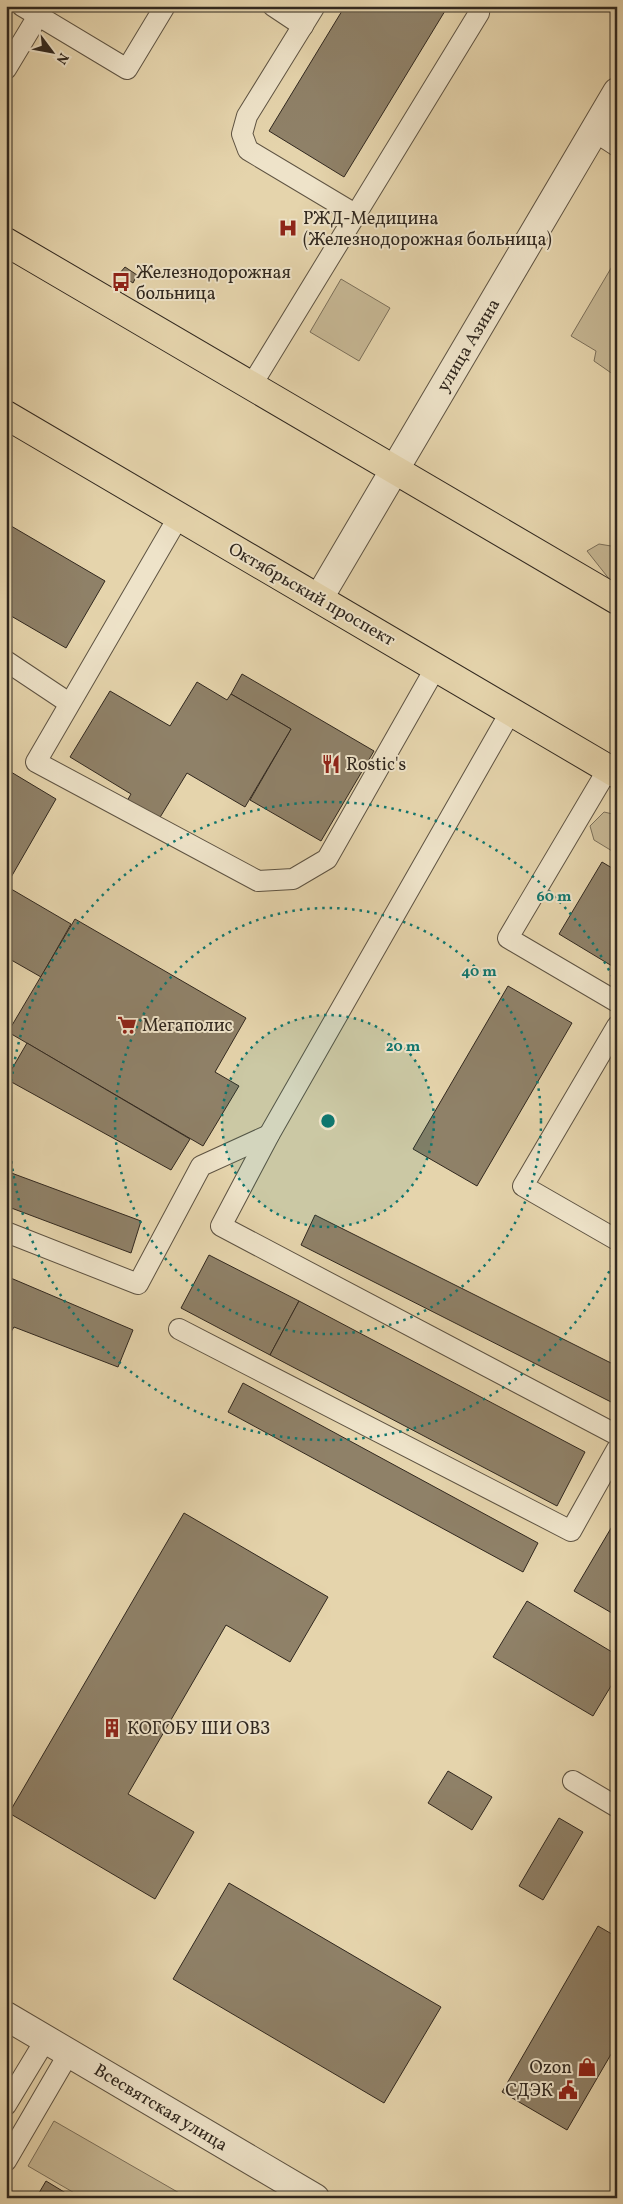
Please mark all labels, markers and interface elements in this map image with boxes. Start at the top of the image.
north arrow [28,28,78,78]
text: N [51,49,73,67]
place label: РЖД-Медицина (Железнодорожная больница) [303,207,552,253]
hospital icon: РЖД-Медицина (Железнодорожная больница) [277,217,299,239]
place label: Железнодорожная больница [136,261,291,307]
bus stop icon: Железнодорожная больница [110,271,132,293]
street label: улица Азина [432,294,507,397]
street label: Октябрьский проспект [223,537,399,653]
restaurant icon: Rostiс's [320,753,342,775]
place label: Rostiс's [346,753,406,778]
text: 60 m [537,887,572,908]
text: 40 m [461,962,497,983]
supermarket icon: Мегаполис [116,1014,138,1036]
place label: Мегаполис [142,1014,233,1039]
text: 20 m [386,1037,421,1058]
centre of rings [319,1112,337,1130]
building icon: КОГОБУ ШИ ОВЗ [101,1717,123,1739]
place label: КОГОБУ ШИ ОВЗ [127,1717,270,1742]
place label: Ozon [530,2056,572,2081]
shop icon: Ozon [576,2056,598,2078]
street label: Всесвятская улица [89,2058,232,2158]
place label: СДЭК [505,2079,553,2104]
public building icon: СДЭК [557,2079,579,2101]

